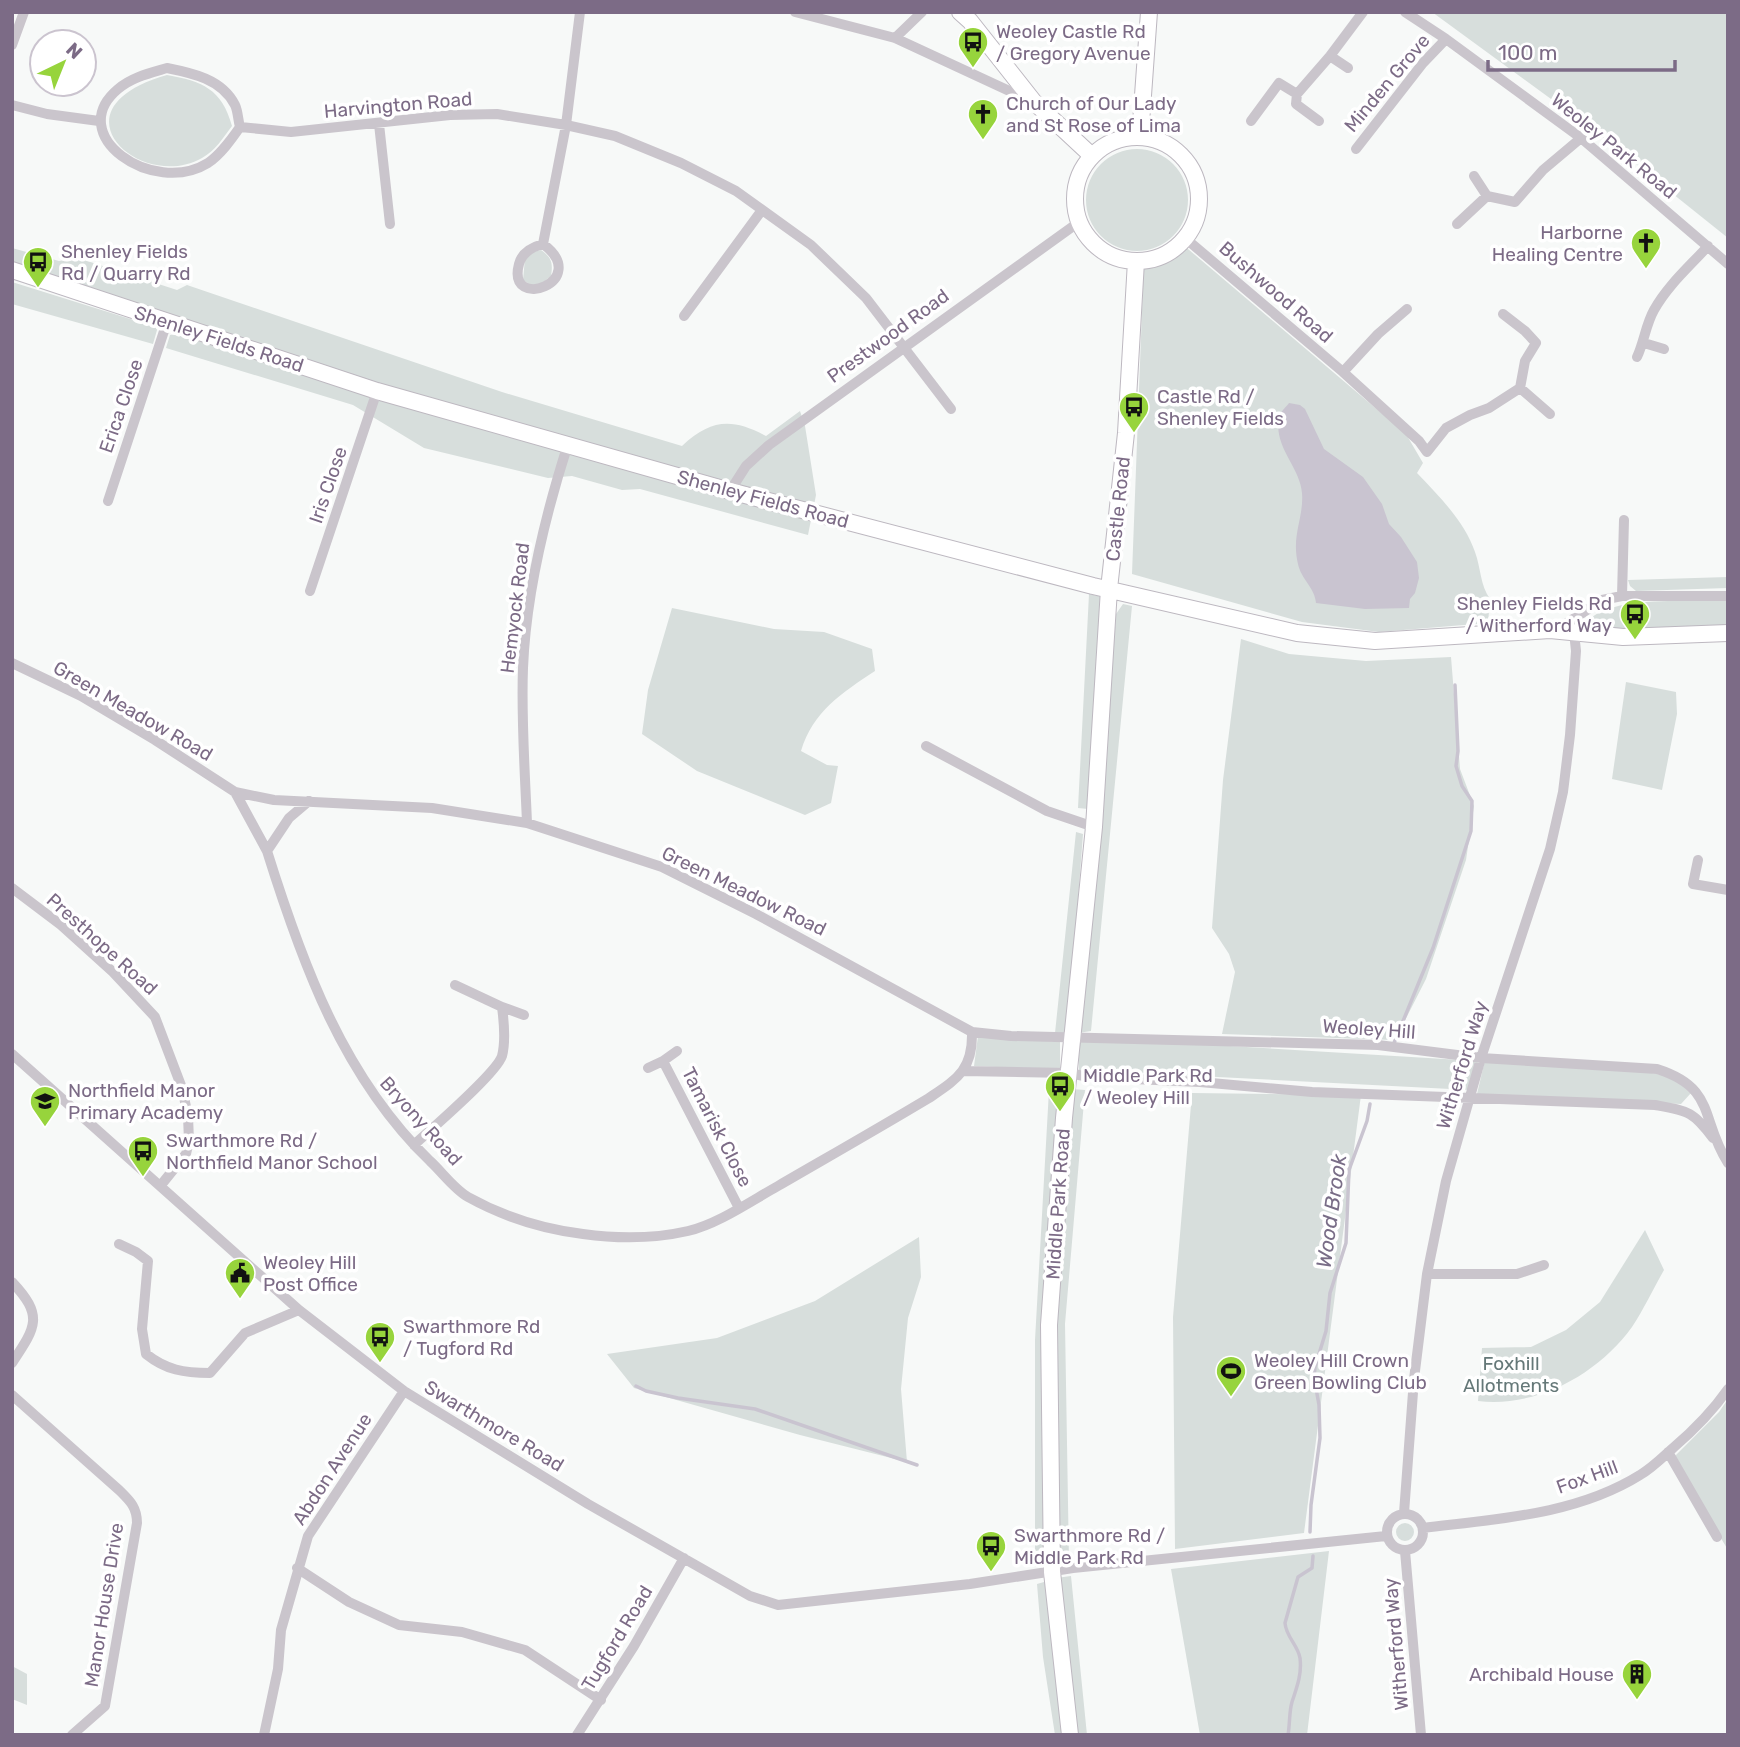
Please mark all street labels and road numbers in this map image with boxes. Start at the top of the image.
street label: Minden Grove [1339,29,1435,137]
street label: Harvington Road [323,87,473,123]
street label: Weoley Park Road [1547,88,1681,204]
street label: Bushwood Road [1214,236,1338,348]
street label: Prestwood Road [823,284,953,388]
street label: Shenley Fields Road [131,301,307,377]
street label: Erica Close [94,356,148,456]
street label: Iris Close [304,444,352,526]
street label: Castle Road [1101,455,1135,563]
street label: Shenley Fields Road [675,465,851,533]
street label: Hemyock Road [496,541,534,675]
street label: Green Meadow Road [49,656,217,766]
street label: Green Meadow Road [658,841,830,941]
street label: Presthope Road [42,888,162,1000]
street label: Witherford Way [1432,998,1492,1132]
street label: Weoley Hill [1322,1014,1416,1044]
street label: Tamarisk Close [677,1063,757,1191]
street label: Bryony Road [375,1072,467,1170]
street label: Middle Park Road [1041,1128,1075,1280]
street label: Swarthmore Road [420,1375,568,1477]
street label: Abdon Avenue [287,1409,377,1529]
street label: Fox Hill [1553,1455,1621,1499]
street label: Manor House Drive [80,1521,128,1689]
street label: Witherford Way [1379,1577,1413,1711]
street label: Tugford Road [577,1581,657,1695]

